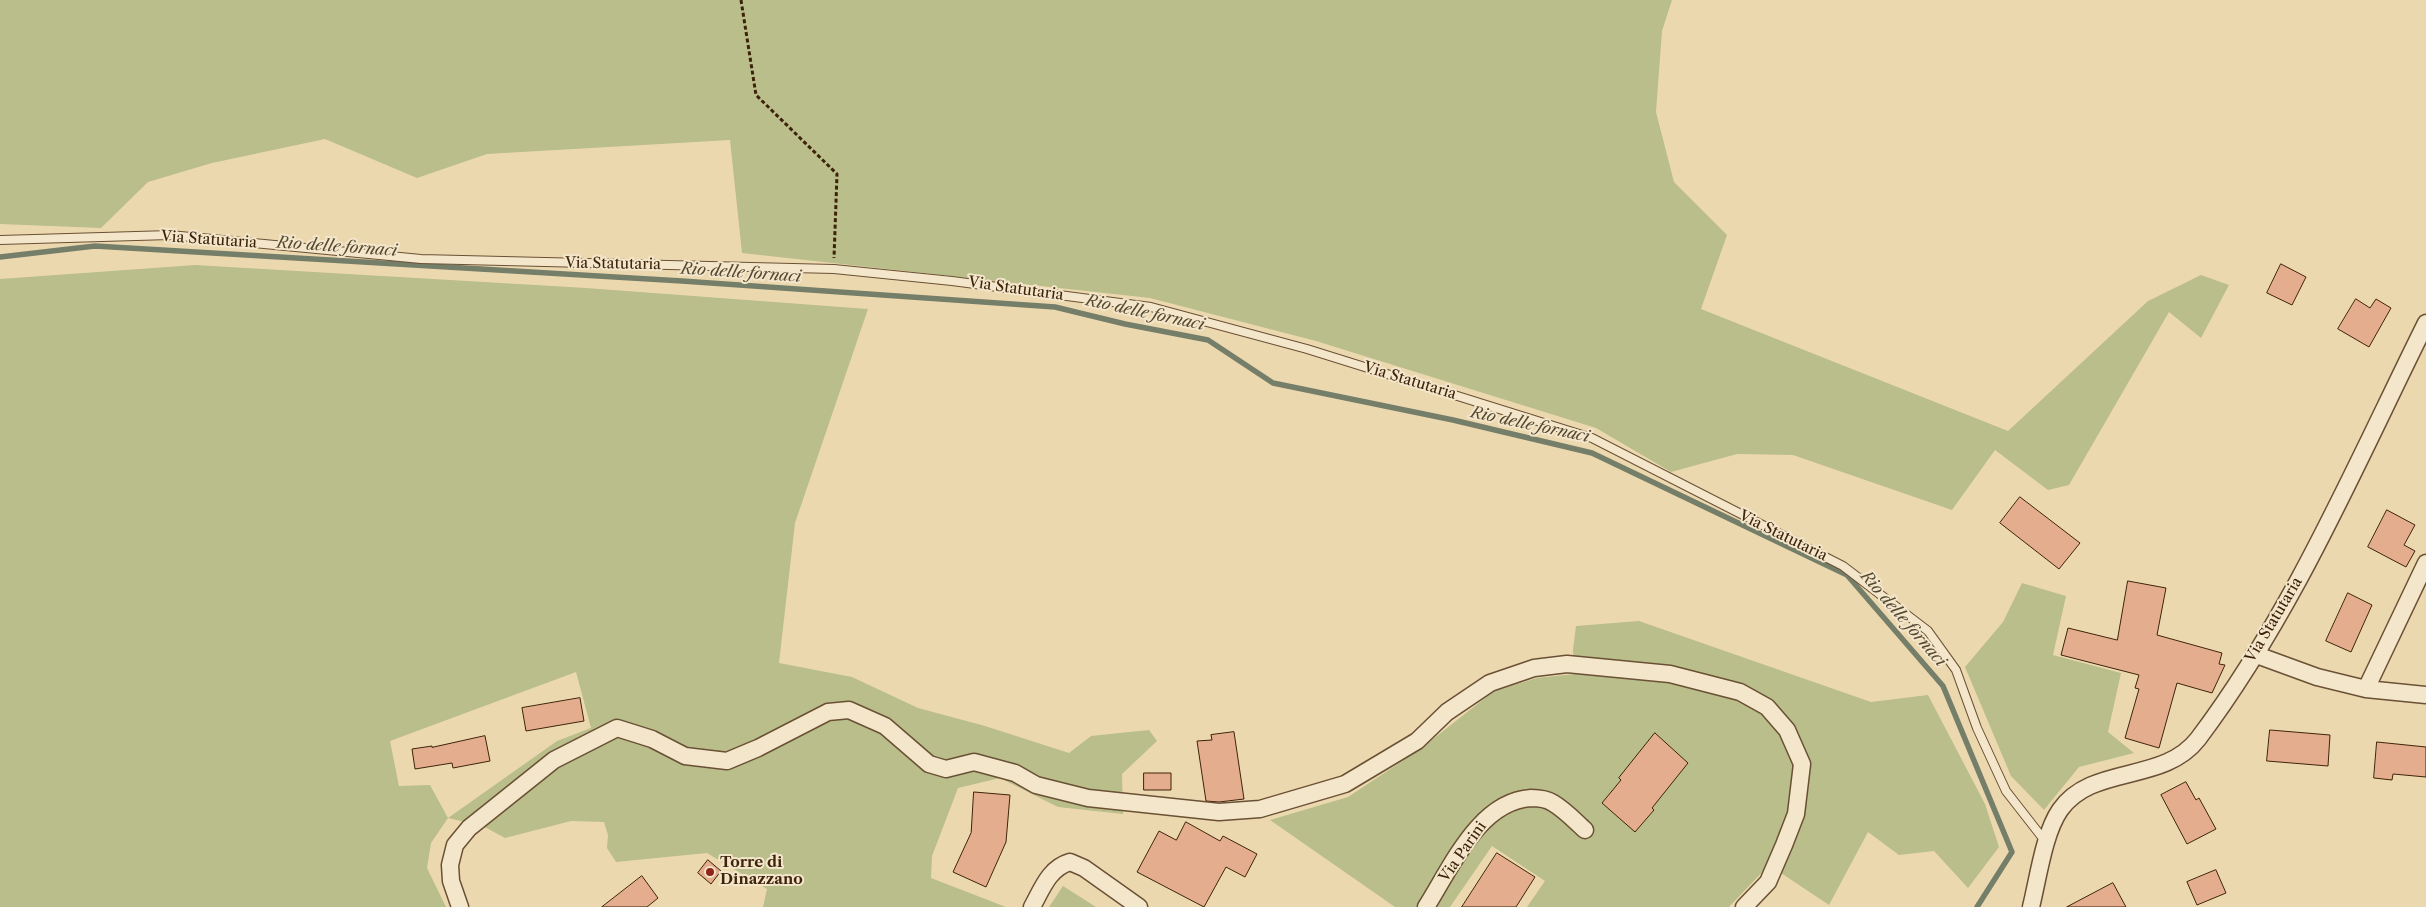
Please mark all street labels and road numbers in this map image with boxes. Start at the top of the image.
street label: Via Statutaria [160,228,258,252]
street label: Via Statutaria [565,254,661,274]
street label: Via Statutaria [967,273,1065,305]
street label: Via Statutaria [1361,358,1459,404]
street label: Via Statutaria [1736,507,1830,565]
street label: Via Statutaria [2242,574,2306,666]
street label: Via Parini [1436,818,1490,886]

